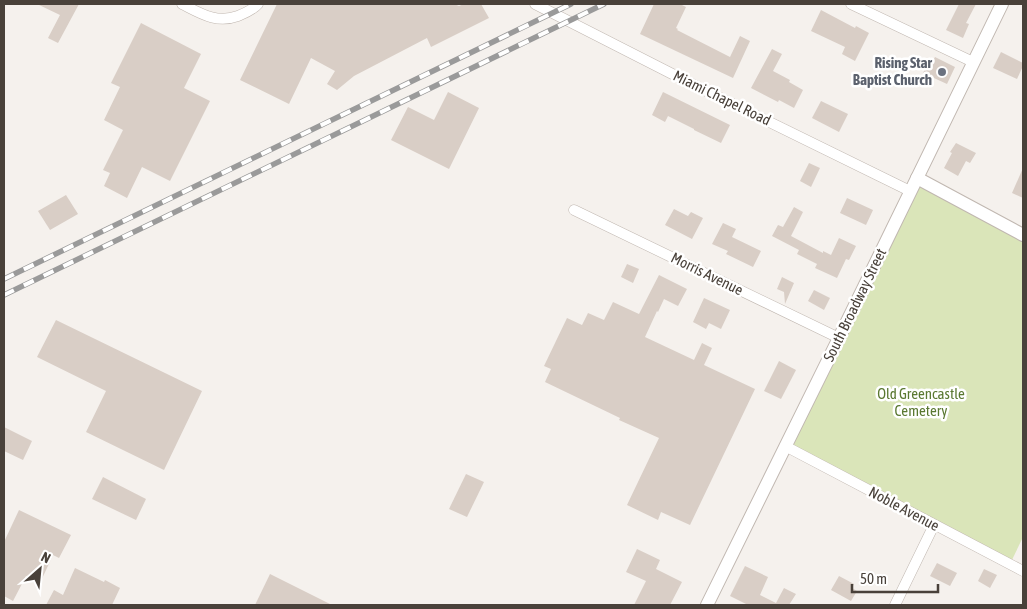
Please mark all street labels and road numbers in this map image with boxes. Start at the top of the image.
street label: Miami Chapel Road [671,67,774,129]
street label: South Broadway Street [820,245,889,364]
street label: Morris Avenue [668,249,746,298]
street label: Noble Avenue [866,483,942,534]

